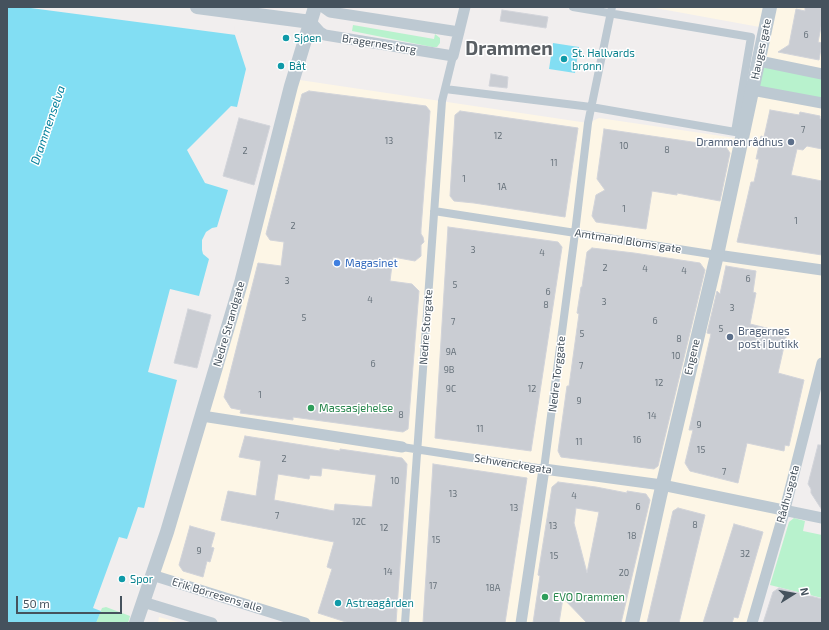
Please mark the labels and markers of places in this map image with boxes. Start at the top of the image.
place label: Sjøen [294,31,321,45]
marker: Sjøen [281,33,291,43]
place label: St. Hallvards brønn [572,46,635,72]
marker: St. Hallvards brønn [559,54,569,64]
place label: Båt [289,59,306,73]
marker: Båt [276,61,286,71]
place label: Drammen rådhus [696,135,783,149]
marker: Drammen rådhus [786,137,796,147]
place label: Magasinet [345,256,398,270]
marker: Magasinet [332,258,342,268]
place label: Bragernes post i butikk [738,324,799,350]
marker: Bragernes post i butikk [725,332,735,342]
place label: Massasjehelse [319,401,393,415]
marker: Massasjehelse [306,403,316,413]
place label: Spor [130,572,153,586]
marker: Spor [117,574,127,584]
place label: EVO Drammen [553,590,625,604]
marker: EVO Drammen [540,592,550,602]
place label: Astreagården [346,596,414,610]
marker: Astreagården [333,598,343,608]

